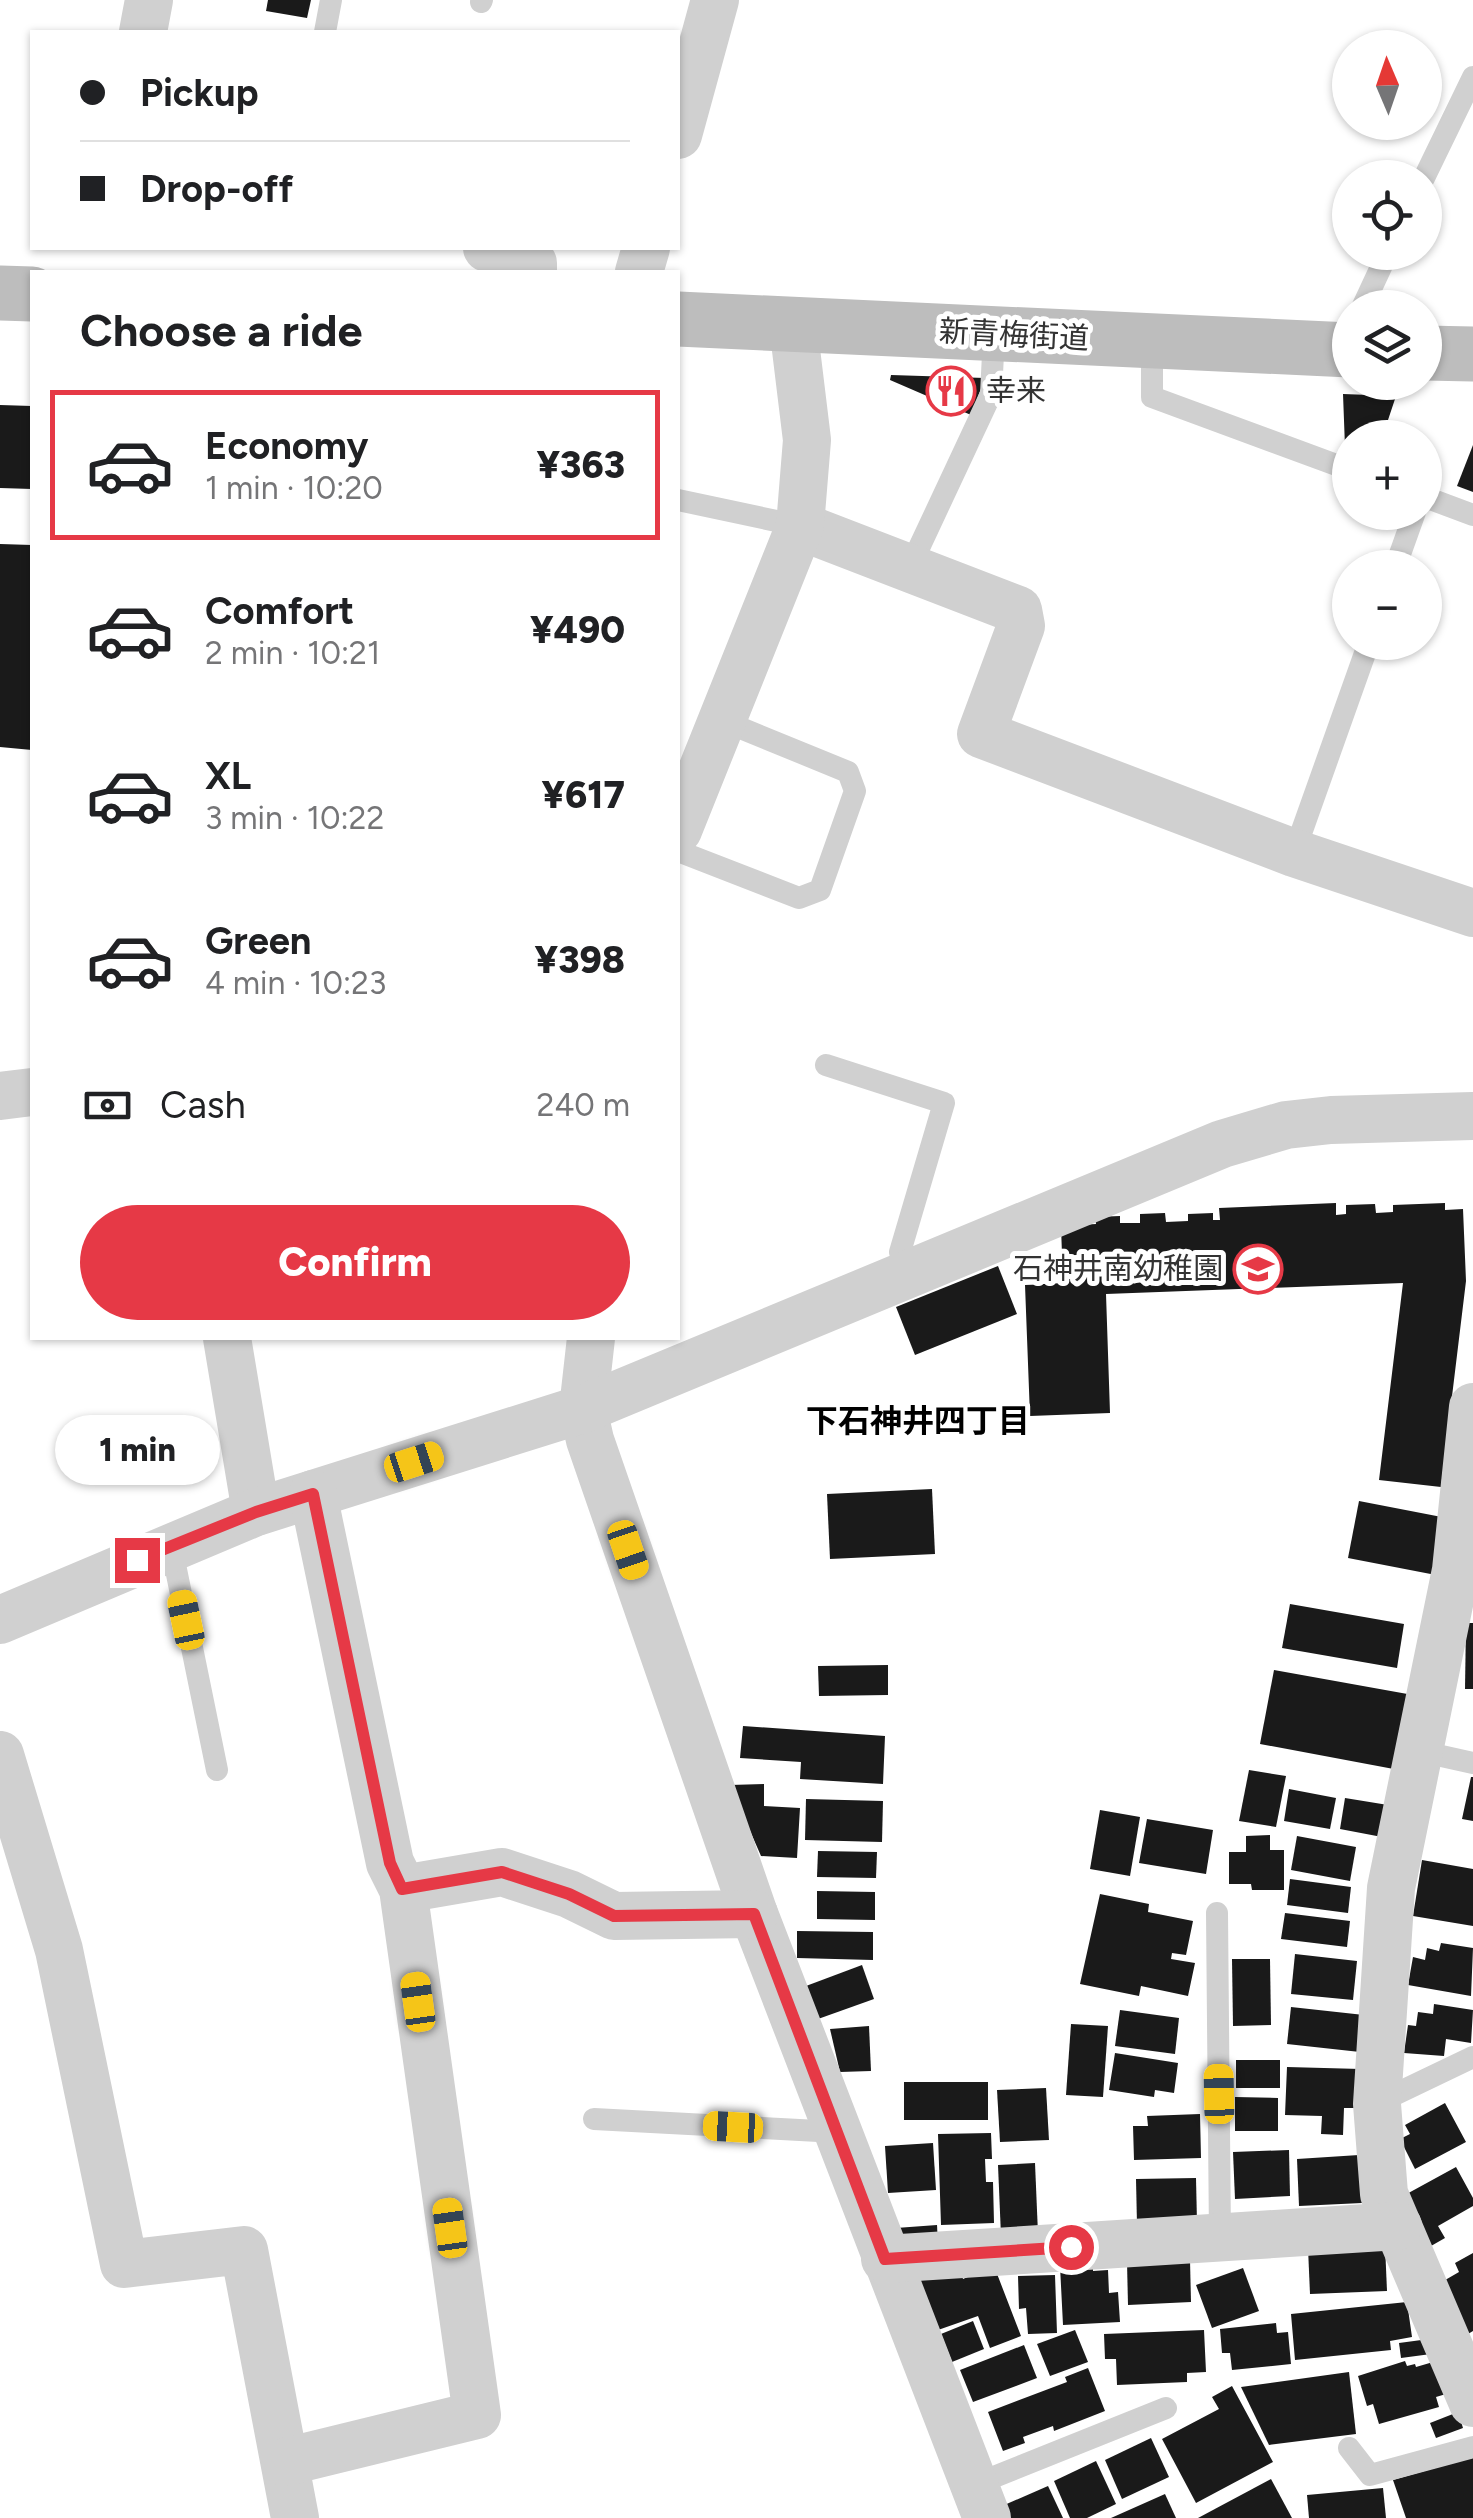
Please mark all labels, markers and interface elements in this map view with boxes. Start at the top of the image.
north arrow [1332,30,1442,140]
map controls [1332,30,1442,660]
text: Pickup [140,70,258,116]
button: locate [1332,160,1442,270]
text: Drop-off [140,166,293,212]
button: layers [1332,290,1442,400]
text: Choose a ride [80,303,362,357]
street label: 新青梅街道 [938,312,1090,357]
restaurant icon: 幸来 [925,365,977,417]
place label: 幸来 [986,372,1046,409]
icon: car [85,420,175,510]
button: + [1332,420,1442,530]
text: Economy [205,423,368,469]
text: ¥363 [536,442,625,488]
text: 1 min · 10:20 [205,469,383,507]
button: − [1332,550,1442,660]
icon: car [85,585,175,675]
text: Comfort [205,588,354,634]
text: ¥490 [530,607,625,653]
text: 2 min · 10:21 [205,634,380,672]
icon: car [85,750,175,840]
text: XL [205,753,251,799]
text: ¥617 [542,772,625,818]
text: 3 min · 10:22 [205,799,384,837]
icon: car [85,915,175,1005]
text: Green [205,918,311,964]
text: ¥398 [535,937,625,983]
text: 4 min · 10:23 [205,964,386,1002]
icon: cash [80,1078,135,1133]
text: Cash [160,1082,246,1128]
text: 240 m [537,1086,630,1124]
button: Confirm [80,1205,630,1320]
school or university icon: 石神井南幼稚園 [1232,1243,1284,1295]
place label: 石神井南幼稚園 [1013,1250,1223,1287]
district label: 下石神井四丁目 [806,1402,1030,1440]
callout: 1 min [54,1415,220,1485]
text: 1 min [99,1431,176,1469]
car [381,1438,447,1486]
car [604,1517,652,1583]
route end [115,1538,160,1583]
car [165,1588,207,1652]
car [399,1970,437,2034]
car [1203,2064,1235,2124]
car [702,2110,764,2144]
car [431,2196,469,2260]
route start [1049,2225,1094,2270]

